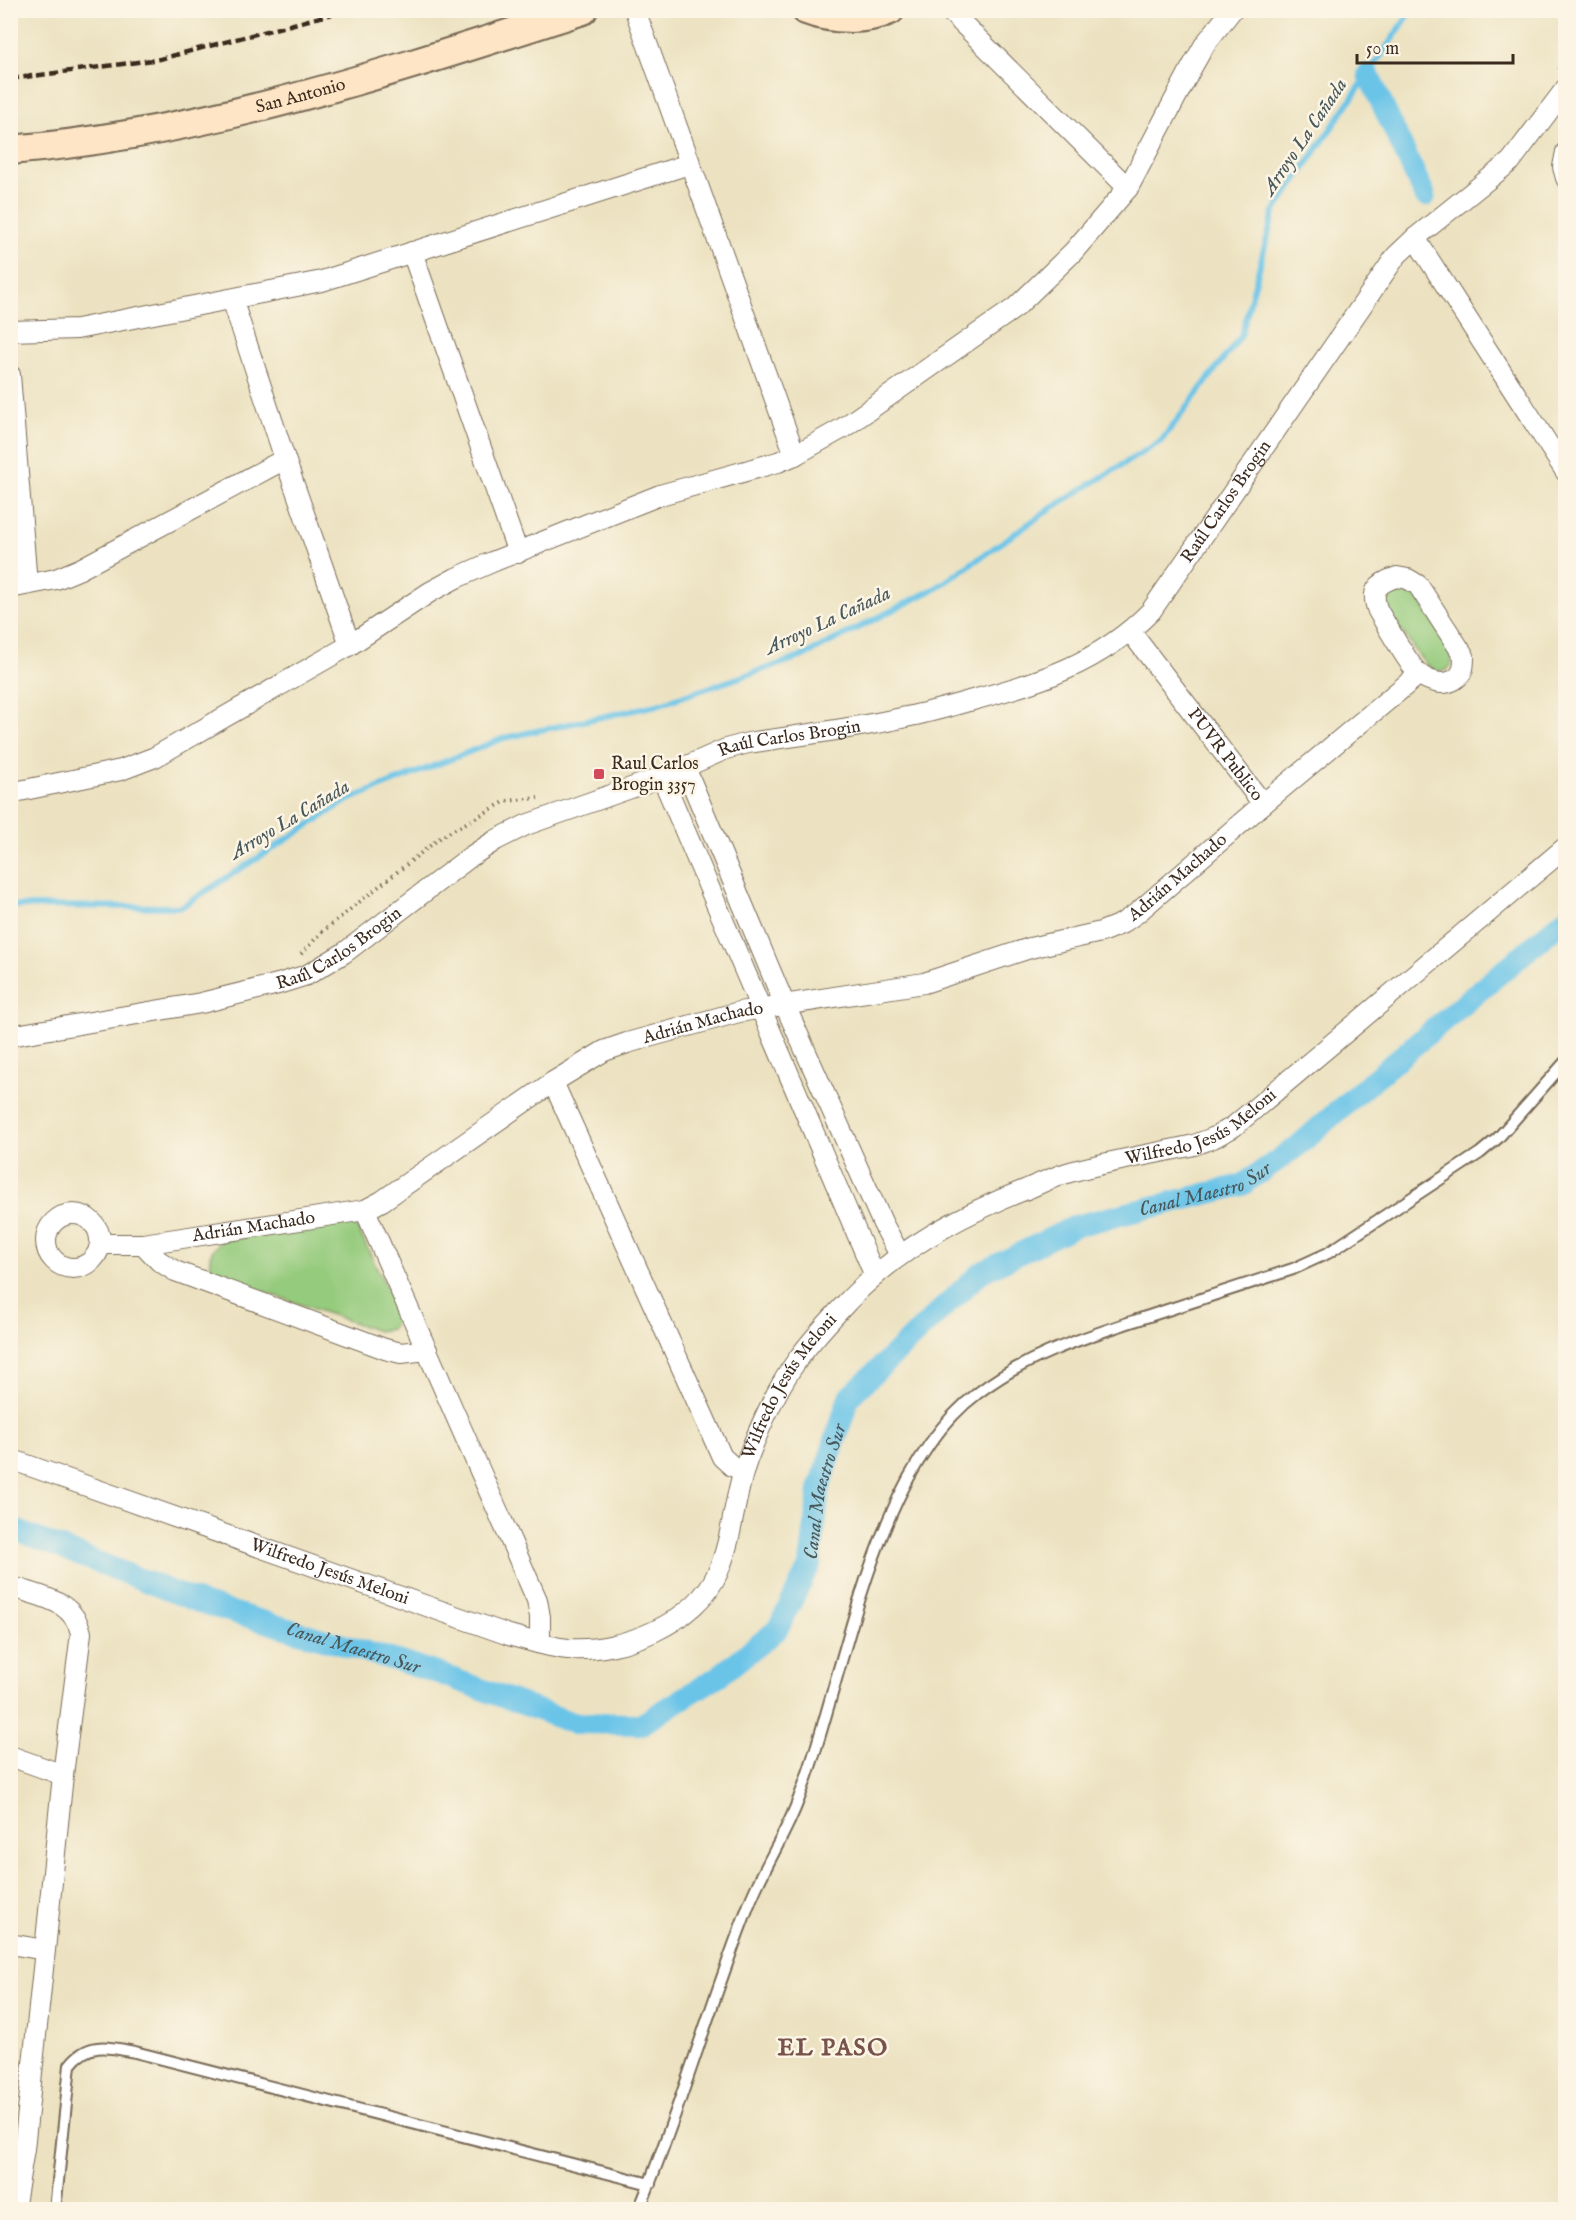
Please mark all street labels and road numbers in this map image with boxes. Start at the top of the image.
street label: San Antonio [253,73,348,119]
street label: Raúl Carlos Brogin [1176,436,1277,568]
street label: PUVR Publico [1182,704,1268,806]
street label: Raúl Carlos Brogin [714,715,863,763]
street label: Adrián Machado [1123,828,1232,927]
street label: Raúl Carlos Brogin [273,901,407,995]
street label: Adrián Machado [639,997,765,1050]
street label: Wilfredo Jesús Meloni [1123,1084,1282,1170]
street label: Adrián Machado [190,1206,317,1248]
street label: Wilfredo Jesús Meloni [737,1309,842,1462]
street label: Wilfredo Jesús Meloni [247,1533,412,1610]

